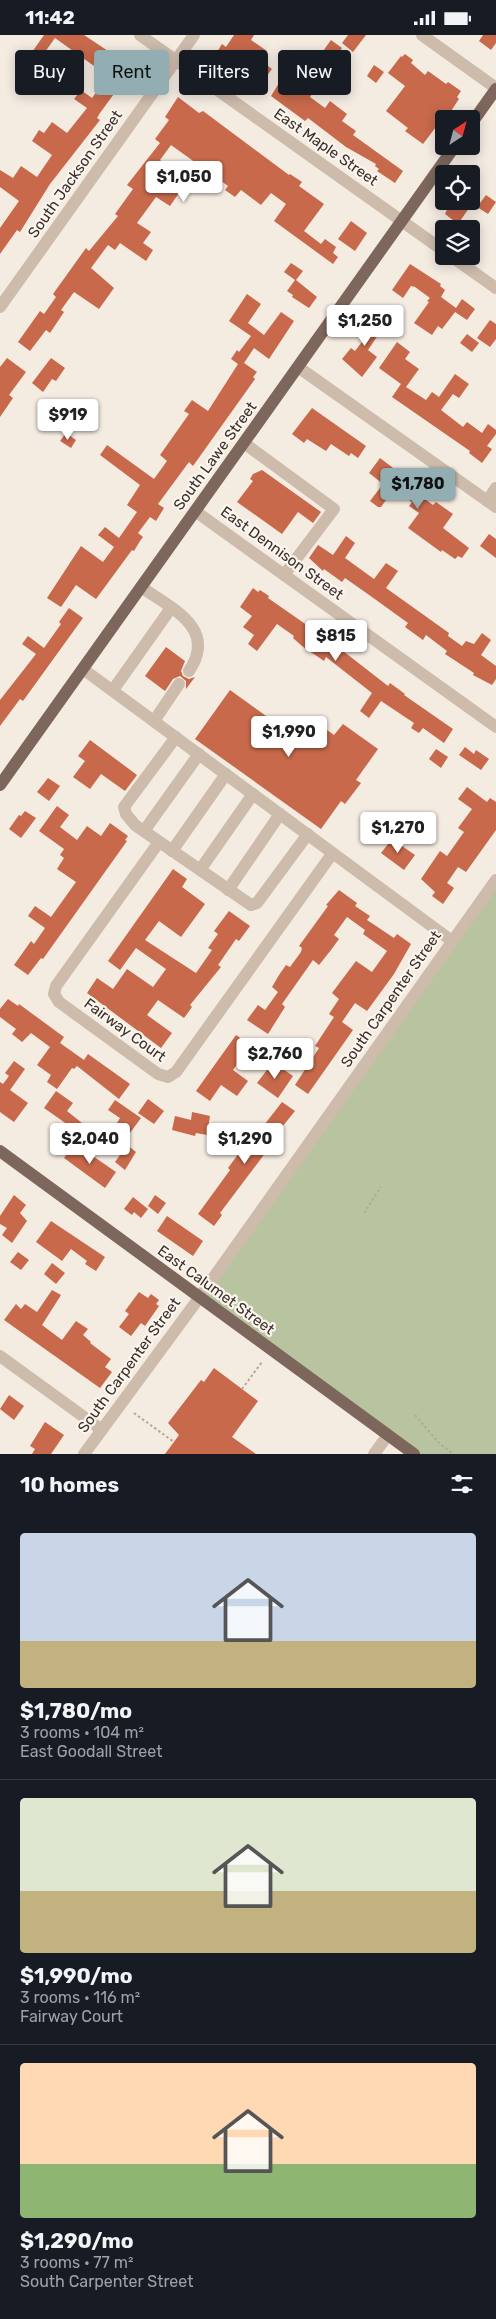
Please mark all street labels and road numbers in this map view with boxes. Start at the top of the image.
street label: East Maple Street [271,104,382,190]
street label: South Jackson Street [24,107,126,241]
street label: South Lawe Street [170,398,260,514]
street label: East Dennison Street [217,502,347,604]
street label: South Carpenter Street [337,927,445,1071]
street label: Fairway Court [81,994,169,1066]
street label: East Calumet Street [154,1242,278,1339]
street label: South Carpenter Street [74,1294,184,1436]

